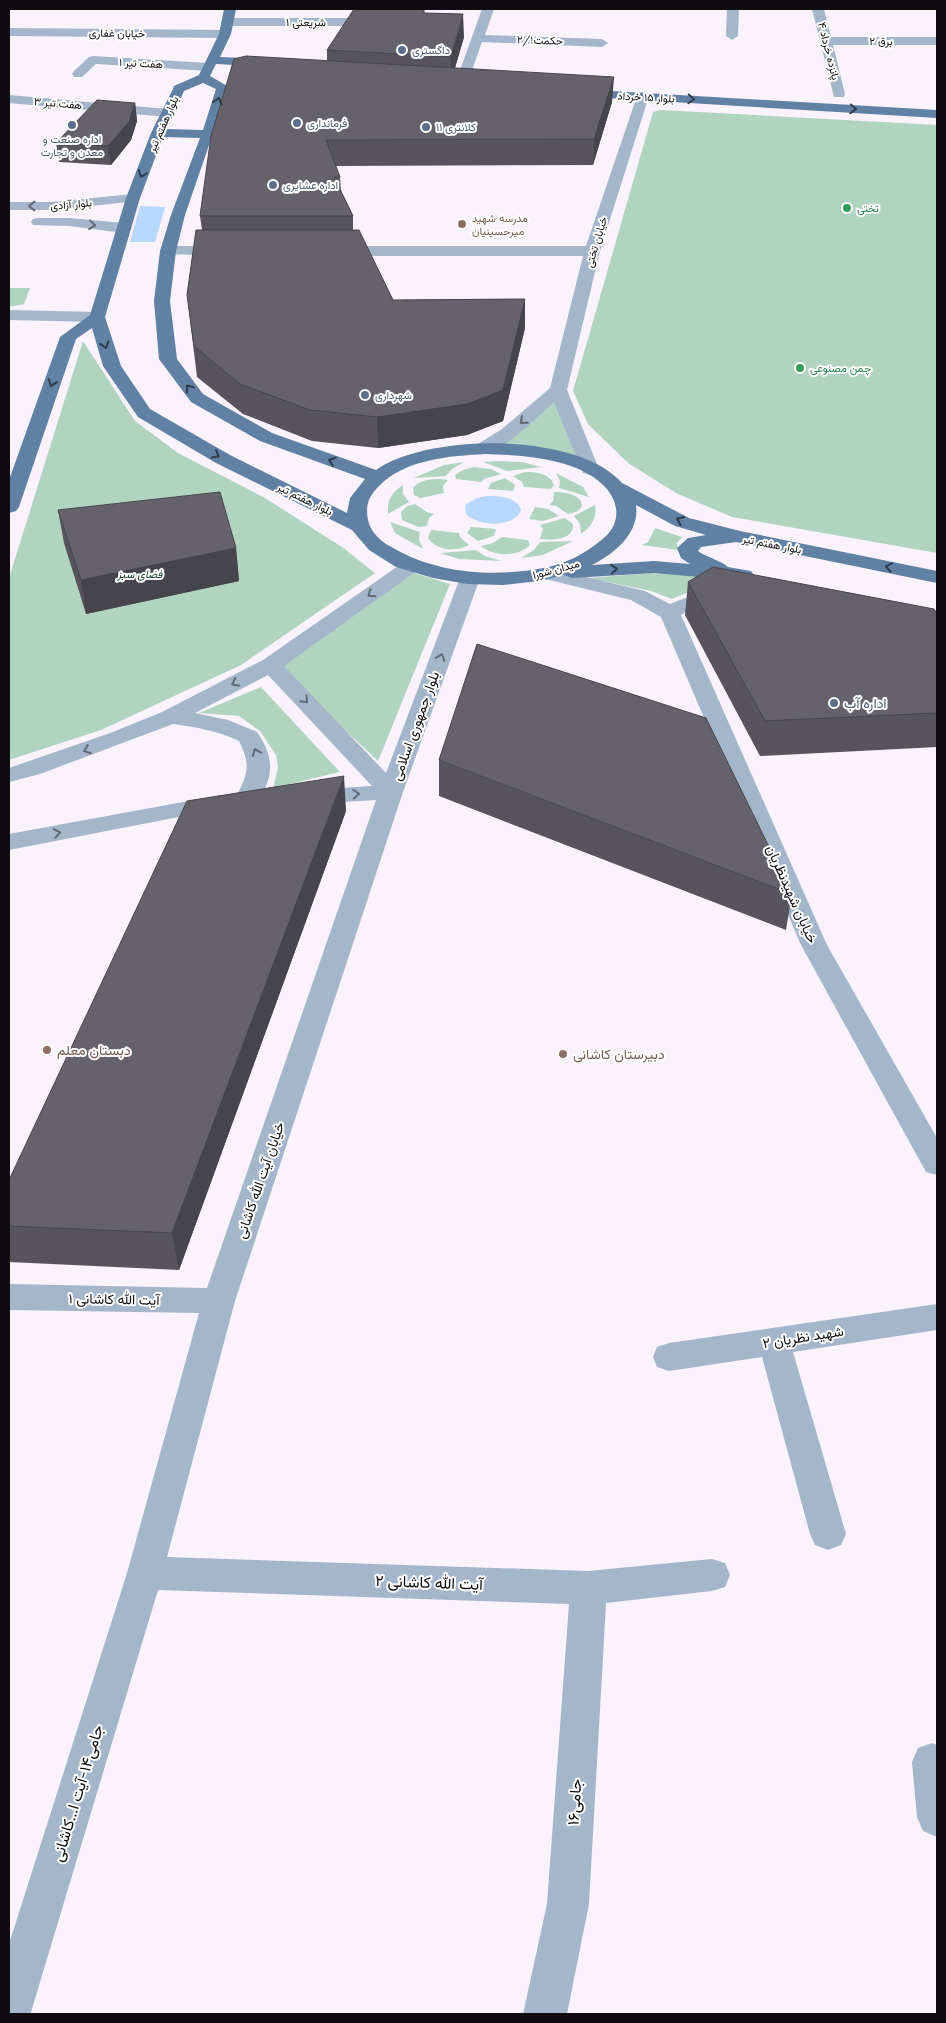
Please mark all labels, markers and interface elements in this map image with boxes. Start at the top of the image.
street label: شریعتی ۱ [286,15,326,29]
street label: پانزده خرداد ۴ [814,21,843,82]
street label: خیابان غفاری [89,26,145,40]
street label: حکمت۲/۱ [517,32,563,49]
street label: برق ۲ [869,34,893,48]
place label: داگستری [412,43,450,57]
marker: داگستری [396,44,408,56]
street label: هفت تیر ۱ [119,55,164,71]
street label: بلوار ۱۵ خرداد [617,89,675,105]
street label: هفت تیر ۳ [33,94,83,112]
street label: بلوار هفتم تیر [144,94,182,155]
one-way arrow [687,94,695,105]
one-way arrow [213,97,223,106]
one-way arrow [850,103,858,114]
place label: فرمانداری [307,116,347,130]
marker: فرمانداری [291,117,303,129]
marker: اداره صنعت و معدن و تجارت [66,119,78,131]
place label: کلانتری ۱۱ [436,120,476,134]
marker: کلانتری ۱۱ [420,121,432,133]
place label: اداره صنعت و معدن و تجارت [41,132,103,159]
one-way arrow [138,169,148,177]
place label: اداره عشایری [283,178,338,192]
marker: اداره عشایری [267,179,279,191]
street label: بلوار آزادی [49,195,93,213]
one-way arrow [28,201,36,211]
place label: تختی [857,201,880,215]
marker: تختی [841,202,853,214]
place label: مدرسه شهید میرحسینیان [472,211,528,238]
street label: خیابان تختی [582,215,610,269]
marker: مدرسه شهید میرحسینیان [456,218,468,230]
one-way arrow [89,219,97,230]
one-way arrow [100,340,110,349]
place label: چمن مصنوعی [810,361,871,376]
marker: چمن مصنوعی [794,362,806,374]
one-way arrow [48,378,58,387]
one-way arrow [187,385,195,394]
place label: شهرداری [375,388,412,402]
marker: شهرداری [359,389,371,401]
one-way arrow [520,415,529,423]
one-way arrow [211,448,220,458]
one-way arrow [328,457,337,467]
street label: بلوار هفتم تیر [274,479,335,519]
one-way arrow [676,516,685,527]
street label: بلوار هفتم تیر [740,531,803,558]
street label: میدان شورا [531,556,581,582]
one-way arrow [885,563,894,573]
one-way arrow [611,564,619,575]
park label: فضای سبز [117,567,163,581]
one-way arrow [367,588,377,597]
one-way arrow [435,653,445,661]
street label: بلوار جمهوری اسلامی [387,669,443,783]
one-way arrow [232,677,241,687]
place label: اداره آب [844,694,887,712]
one-way arrow [299,695,308,704]
marker: اداره آب [828,697,840,709]
one-way arrow [84,744,92,754]
one-way arrow [251,748,262,757]
one-way arrow [352,789,360,800]
one-way arrow [52,829,61,839]
street label: خیابان شهیدنظریان [762,842,822,946]
place label: دبستان معلم [57,1041,131,1059]
marker: دبستان معلم [41,1044,53,1056]
place label: دبیرستان کاشانی [573,1045,665,1063]
marker: دبیرستان کاشانی [557,1048,569,1060]
street label: خیابان آیت الله کاشانی [232,1119,288,1241]
street label: آیت الله کاشانی ۱ [68,1289,161,1309]
street label: شهید نظریان ۲ [761,1322,845,1352]
street label: آیت الله کاشانی ۲ [375,1570,484,1595]
street label: جامی۱۴-آیت ا...کاشانی [47,1722,108,1864]
street label: جامی۱۶ [562,1778,587,1826]

